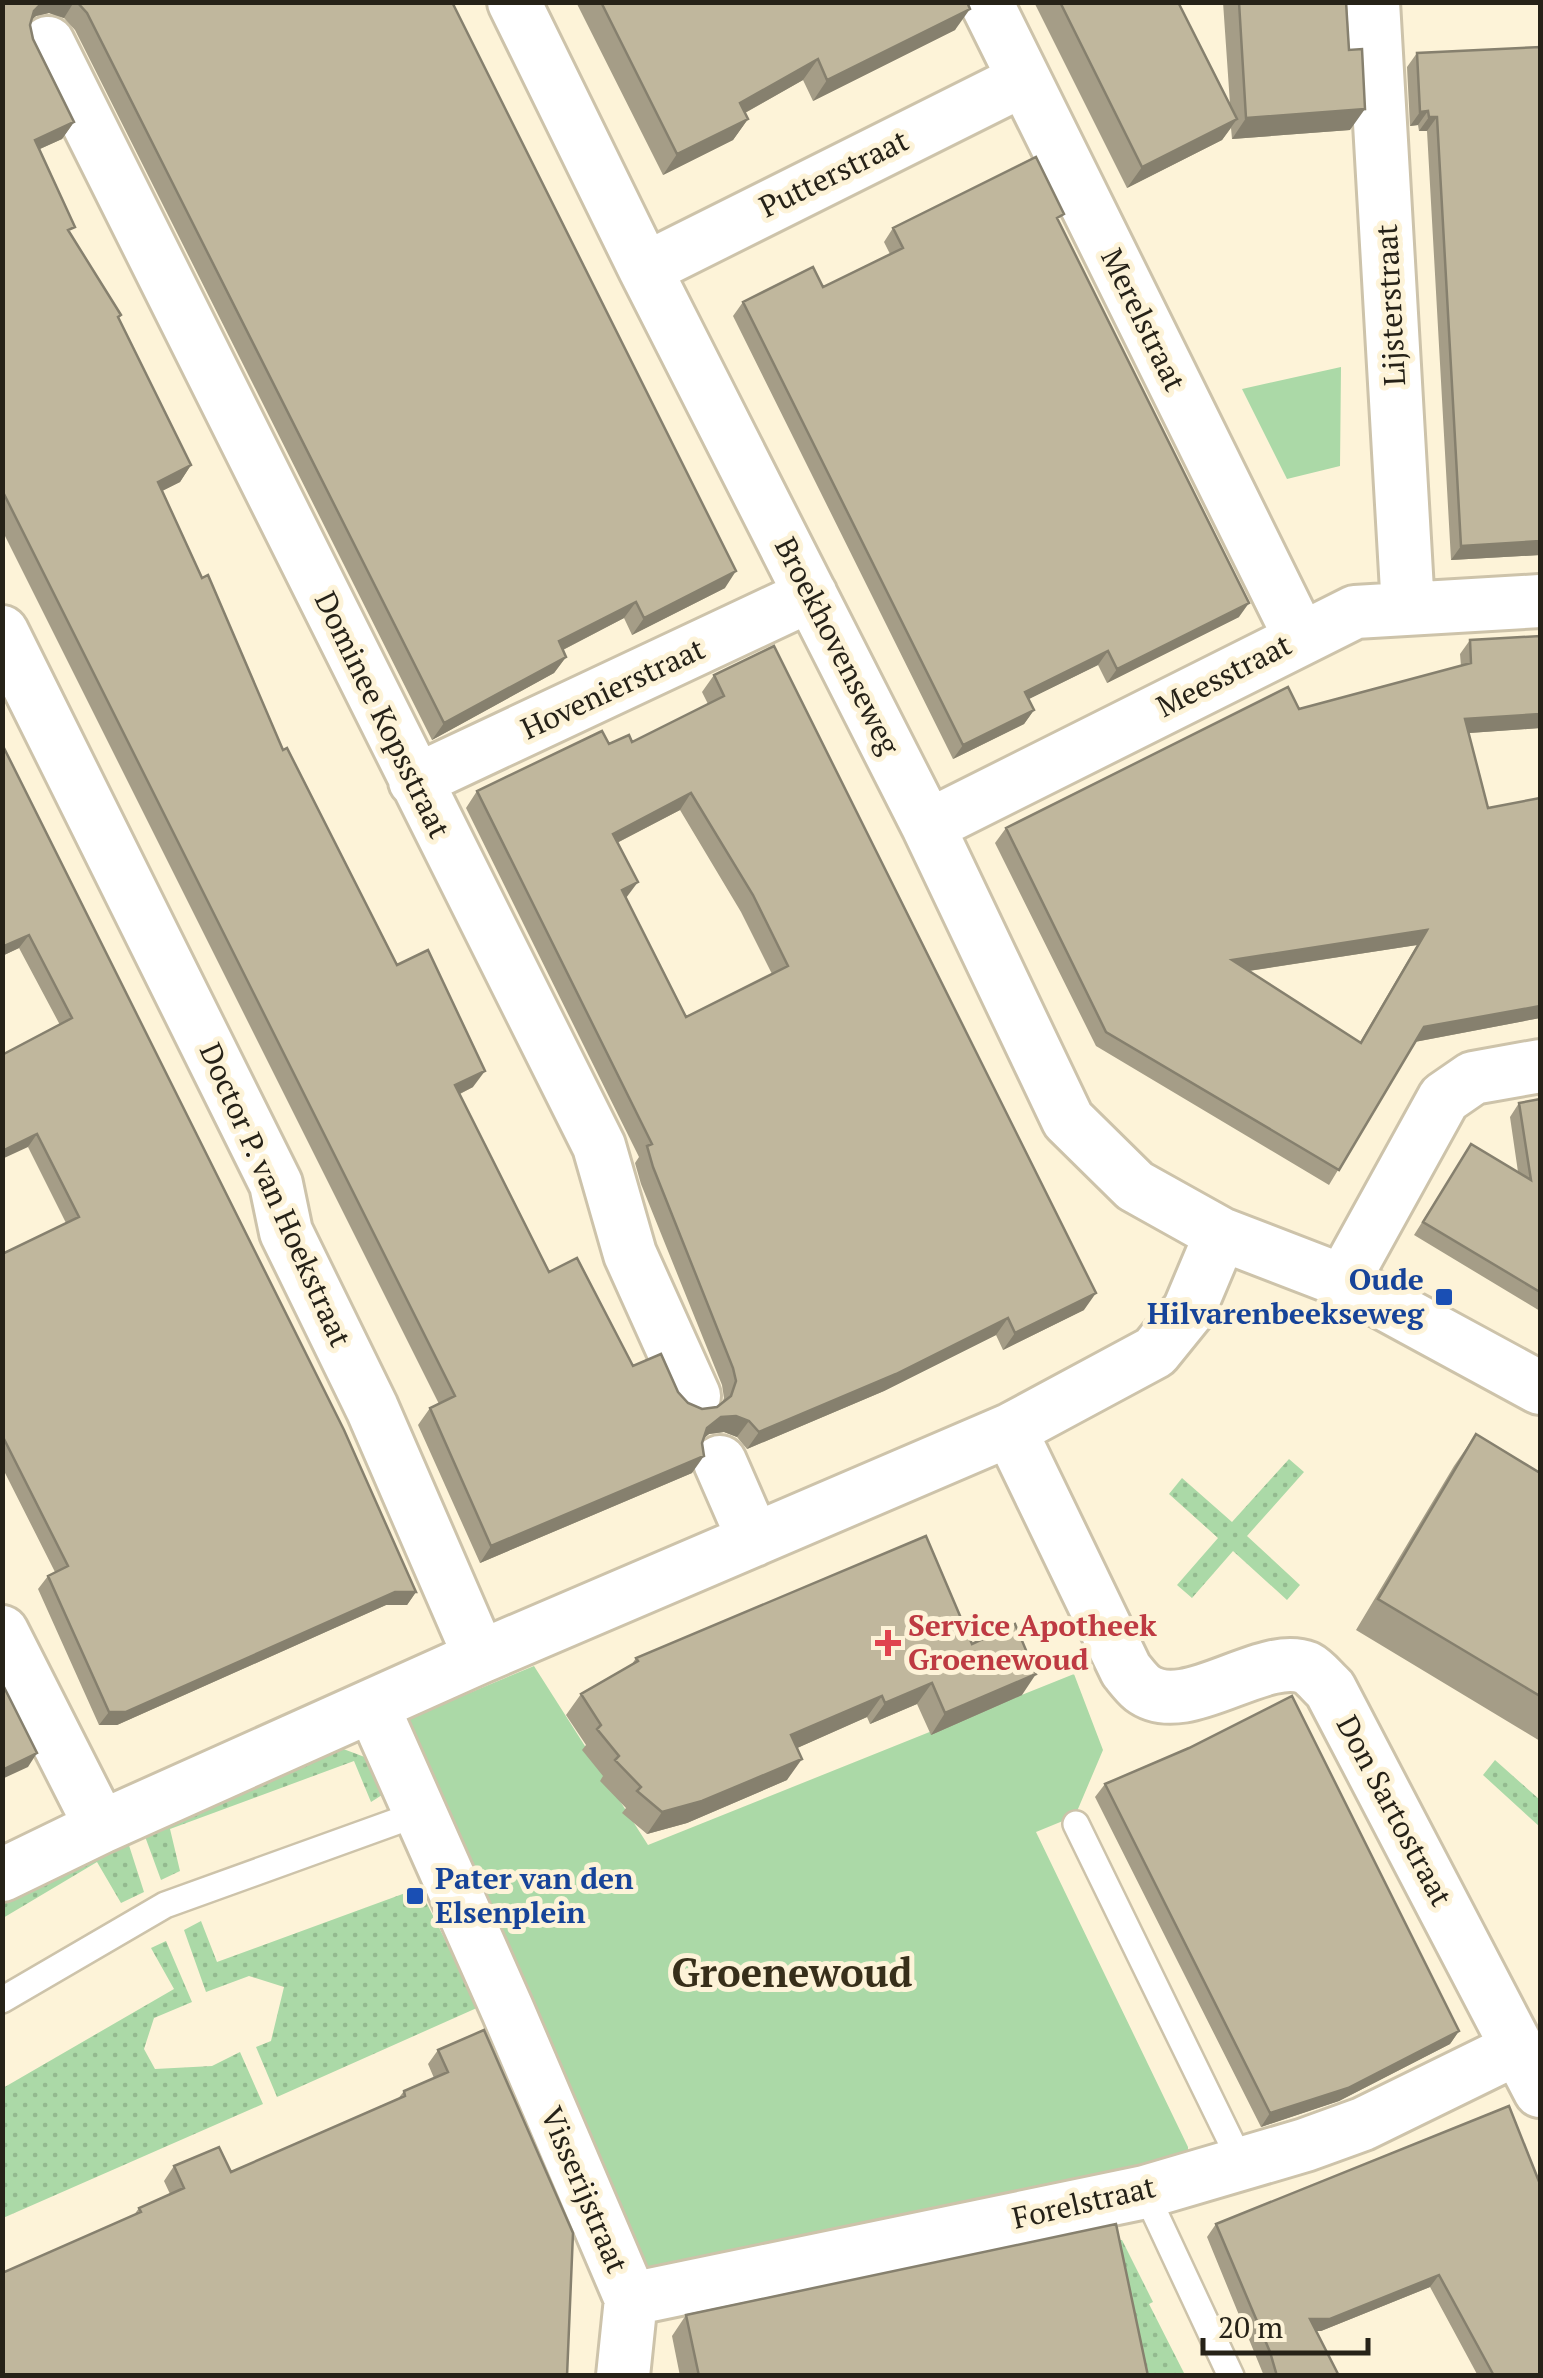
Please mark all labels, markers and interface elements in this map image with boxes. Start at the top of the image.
street label: Putterstraat [752,120,915,226]
street label: Lijsterstraat [1366,223,1414,387]
street label: Merelstraat [1092,242,1196,397]
street label: Broekhovenseweg [766,530,910,762]
street label: Dominee Kopsstraat [306,585,460,844]
street label: Meesstraat [1149,624,1298,726]
street label: Hovenierstraat [514,628,711,748]
street label: Doctor P. van Hoekstraat [191,1036,361,1353]
place label: Oude Hilvarenbeekseweg [1147,1259,1425,1333]
marker: Oude Hilvarenbeekseweg [1433,1286,1455,1308]
place label: Service Apotheek Groenewoud [908,1605,1157,1679]
marker: Service Apotheek Groenewoud [877,1632,899,1654]
street label: Don Sartostraat [1328,1708,1462,1913]
place label: Pater van den Elsenplein [435,1858,634,1932]
marker: Pater van den Elsenplein [404,1885,426,1907]
district label: Groenewoud [671,1945,913,1998]
street label: Visserijstraat [532,2100,638,2279]
street label: Forelstraat [1008,2166,1159,2238]
scale bar [1203,2293,1368,2355]
text: 20 m [1218,2307,1283,2347]

